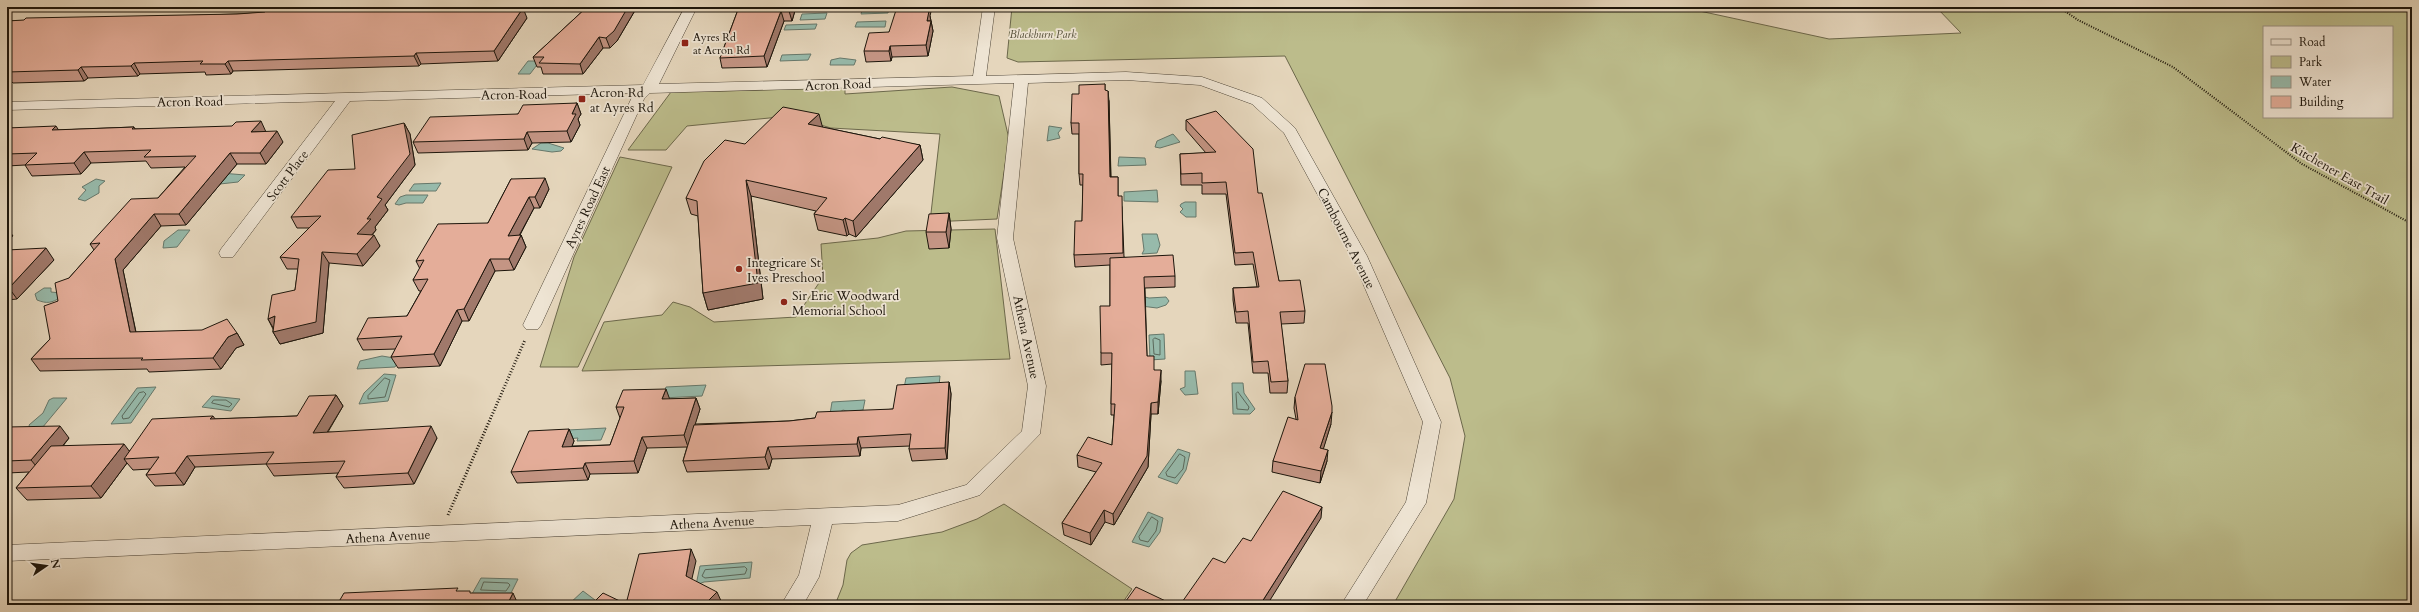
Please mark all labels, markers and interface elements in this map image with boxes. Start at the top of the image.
legend [2263,26,2393,118]
park label: Blackburn Park [1009,27,1077,42]
place label: Ayres Rd at Acron Rd [693,30,750,58]
text: Road [2299,34,2326,50]
marker: Ayres Rd at Acron Rd [680,38,690,48]
text: Park [2299,54,2323,70]
text: Water [2298,74,2332,90]
street label: Acron Road [805,75,872,95]
place label: Acron Rd at Ayres Rd [590,84,654,117]
street label: Acron Road [481,85,547,105]
street label: Acron Road [157,92,223,112]
marker: Acron Rd at Ayres Rd [577,94,587,104]
text: Building [2299,94,2344,110]
street label: Kitchener East Trail [2287,138,2392,210]
street label: Scott Place [263,146,313,205]
street label: Ayres Road East [561,163,615,251]
street label: Cambourne Avenue [1313,185,1379,292]
place label: Integricare St Ives Preschool [747,254,826,287]
marker: Integricare St Ives Preschool [734,264,744,274]
place label: Sir Eric Woodward Memorial School [792,287,899,320]
street label: Athena Avenue [1008,294,1044,381]
marker: Sir Eric Woodward Memorial School [779,297,789,307]
street label: Athena Avenue [669,512,755,534]
street label: Athena Avenue [345,526,431,548]
north arrow [26,546,66,586]
text: N [47,558,64,571]

